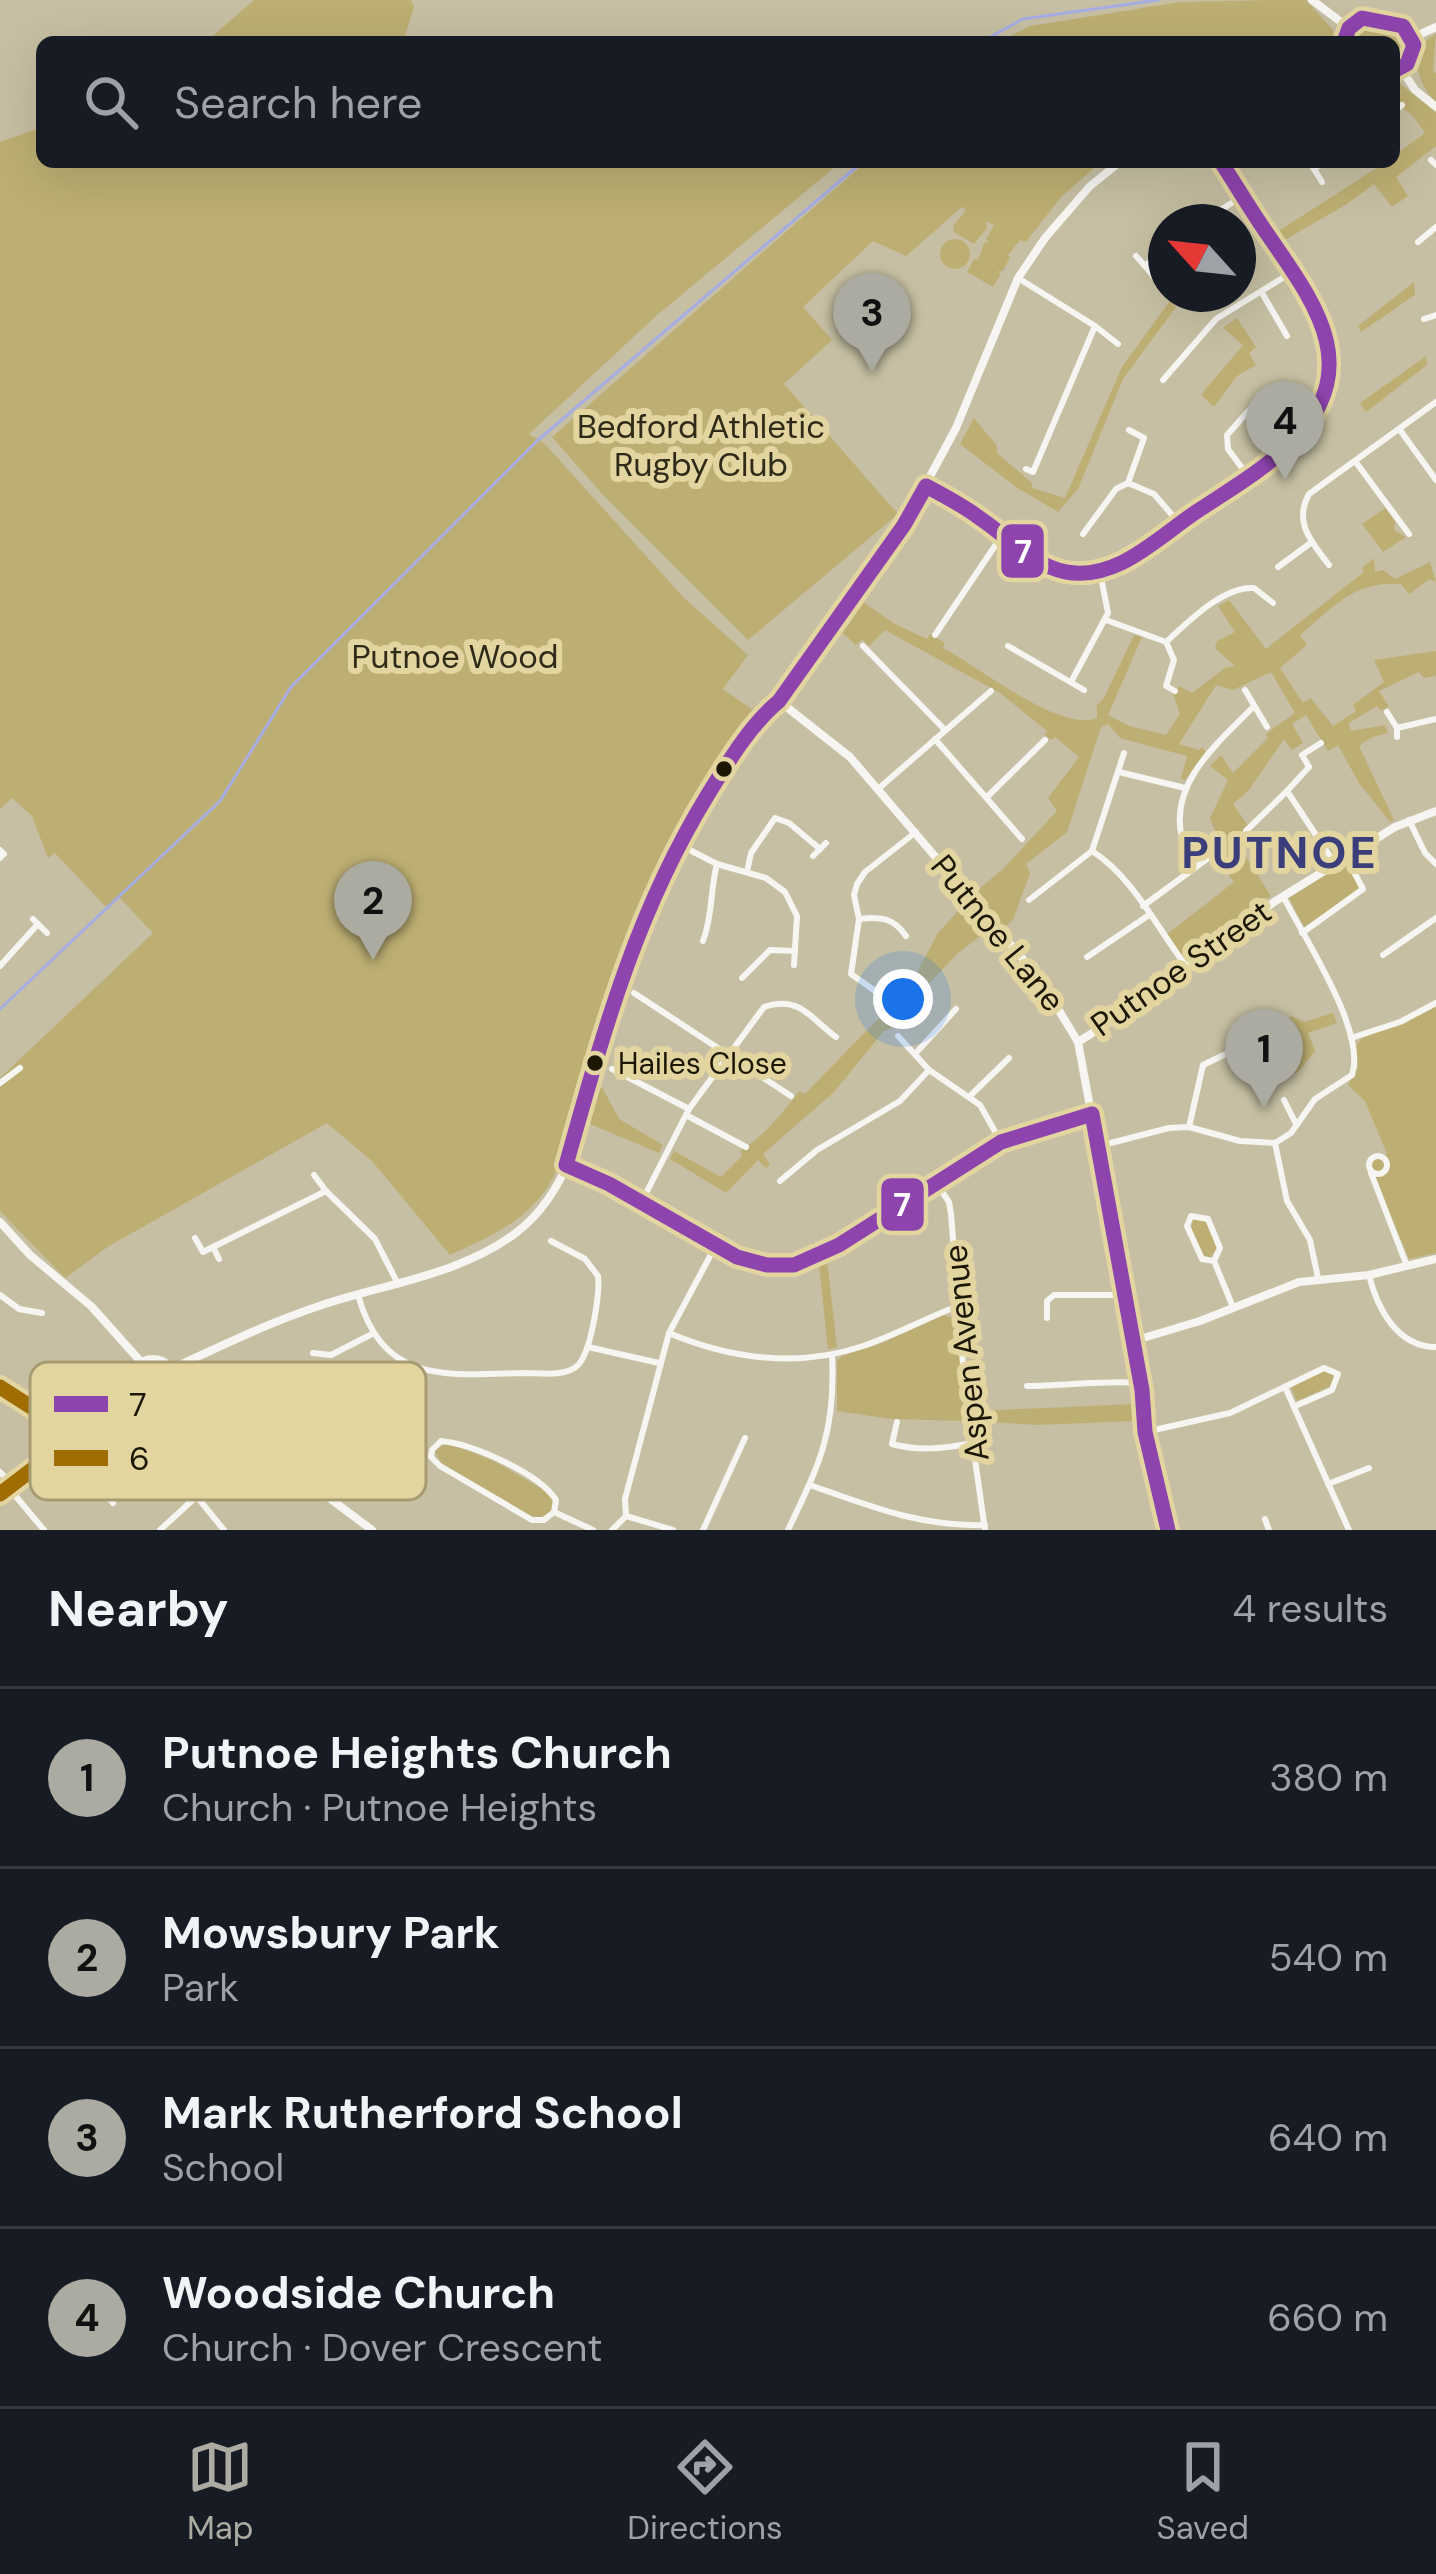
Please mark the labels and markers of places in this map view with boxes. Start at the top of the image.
pin: 3 [833,273,911,372]
pin: 4 [1246,381,1324,480]
unlabelled marker [713,758,735,780]
pin: 2 [334,861,412,960]
pin: 1 [1225,1009,1303,1108]
place label: Hailes Close [618,1044,787,1083]
marker: Hailes Close [584,1052,606,1074]

